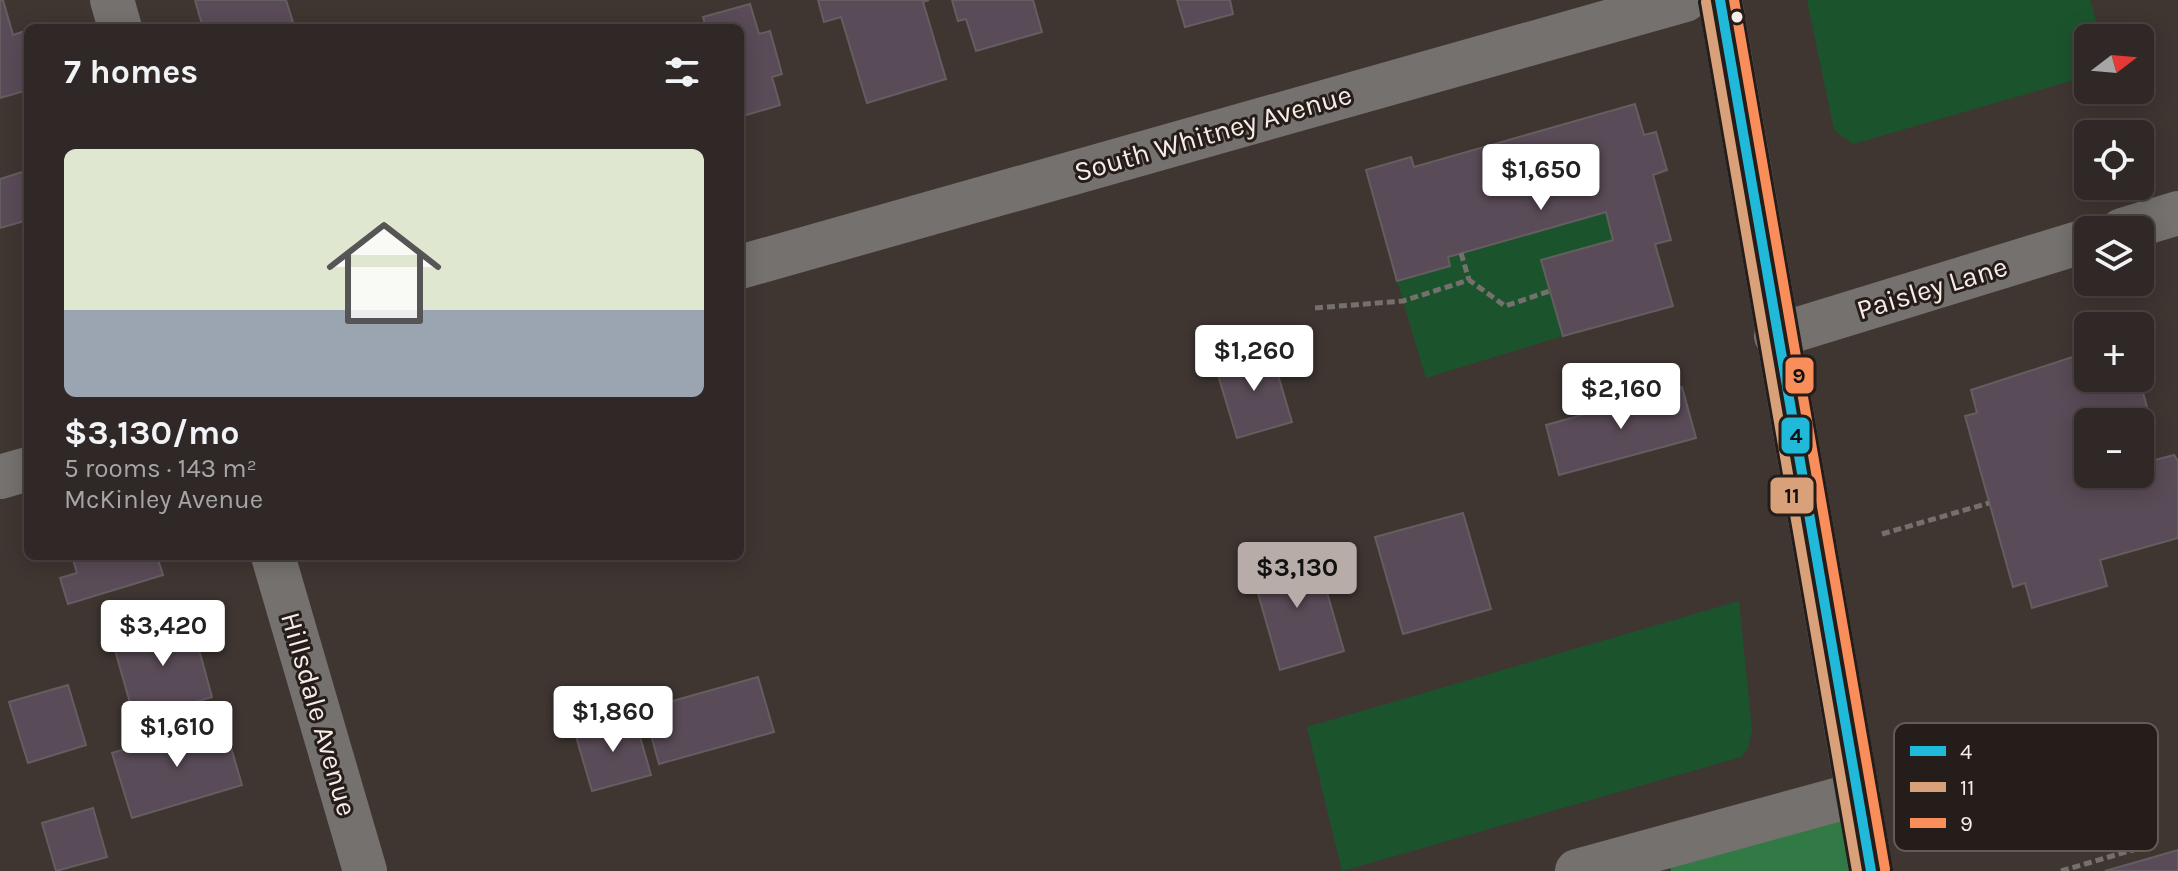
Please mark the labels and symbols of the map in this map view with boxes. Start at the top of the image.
unlabelled marker [1729,9,1745,25]
north arrow [2074,24,2154,104]
street label: South Whitney Avenue [1070,78,1356,188]
pin: $1,650 [1476,144,1606,212]
street label: Paisley Lane [1853,249,2011,327]
pin: $1,260 [1189,325,1319,393]
line badge: 9 [1784,356,1815,395]
pin: $2,160 [1556,363,1686,431]
text: 9 [1792,363,1806,389]
line badge: 4 [1780,416,1811,455]
text: 4 [1789,423,1803,449]
line badge: 11 [1769,476,1815,515]
text: 11 [1784,483,1800,509]
pin: $3,130 [1232,542,1362,610]
pin: $3,420 [98,600,228,668]
street label: Hillsdale Avenue [274,608,364,820]
pin: $1,860 [548,686,678,754]
pin: $1,610 [112,701,242,769]
legend [1894,723,2158,851]
text: 4 [1960,739,1972,765]
text: 11 [1960,775,1975,801]
text: 9 [1960,811,1973,837]

